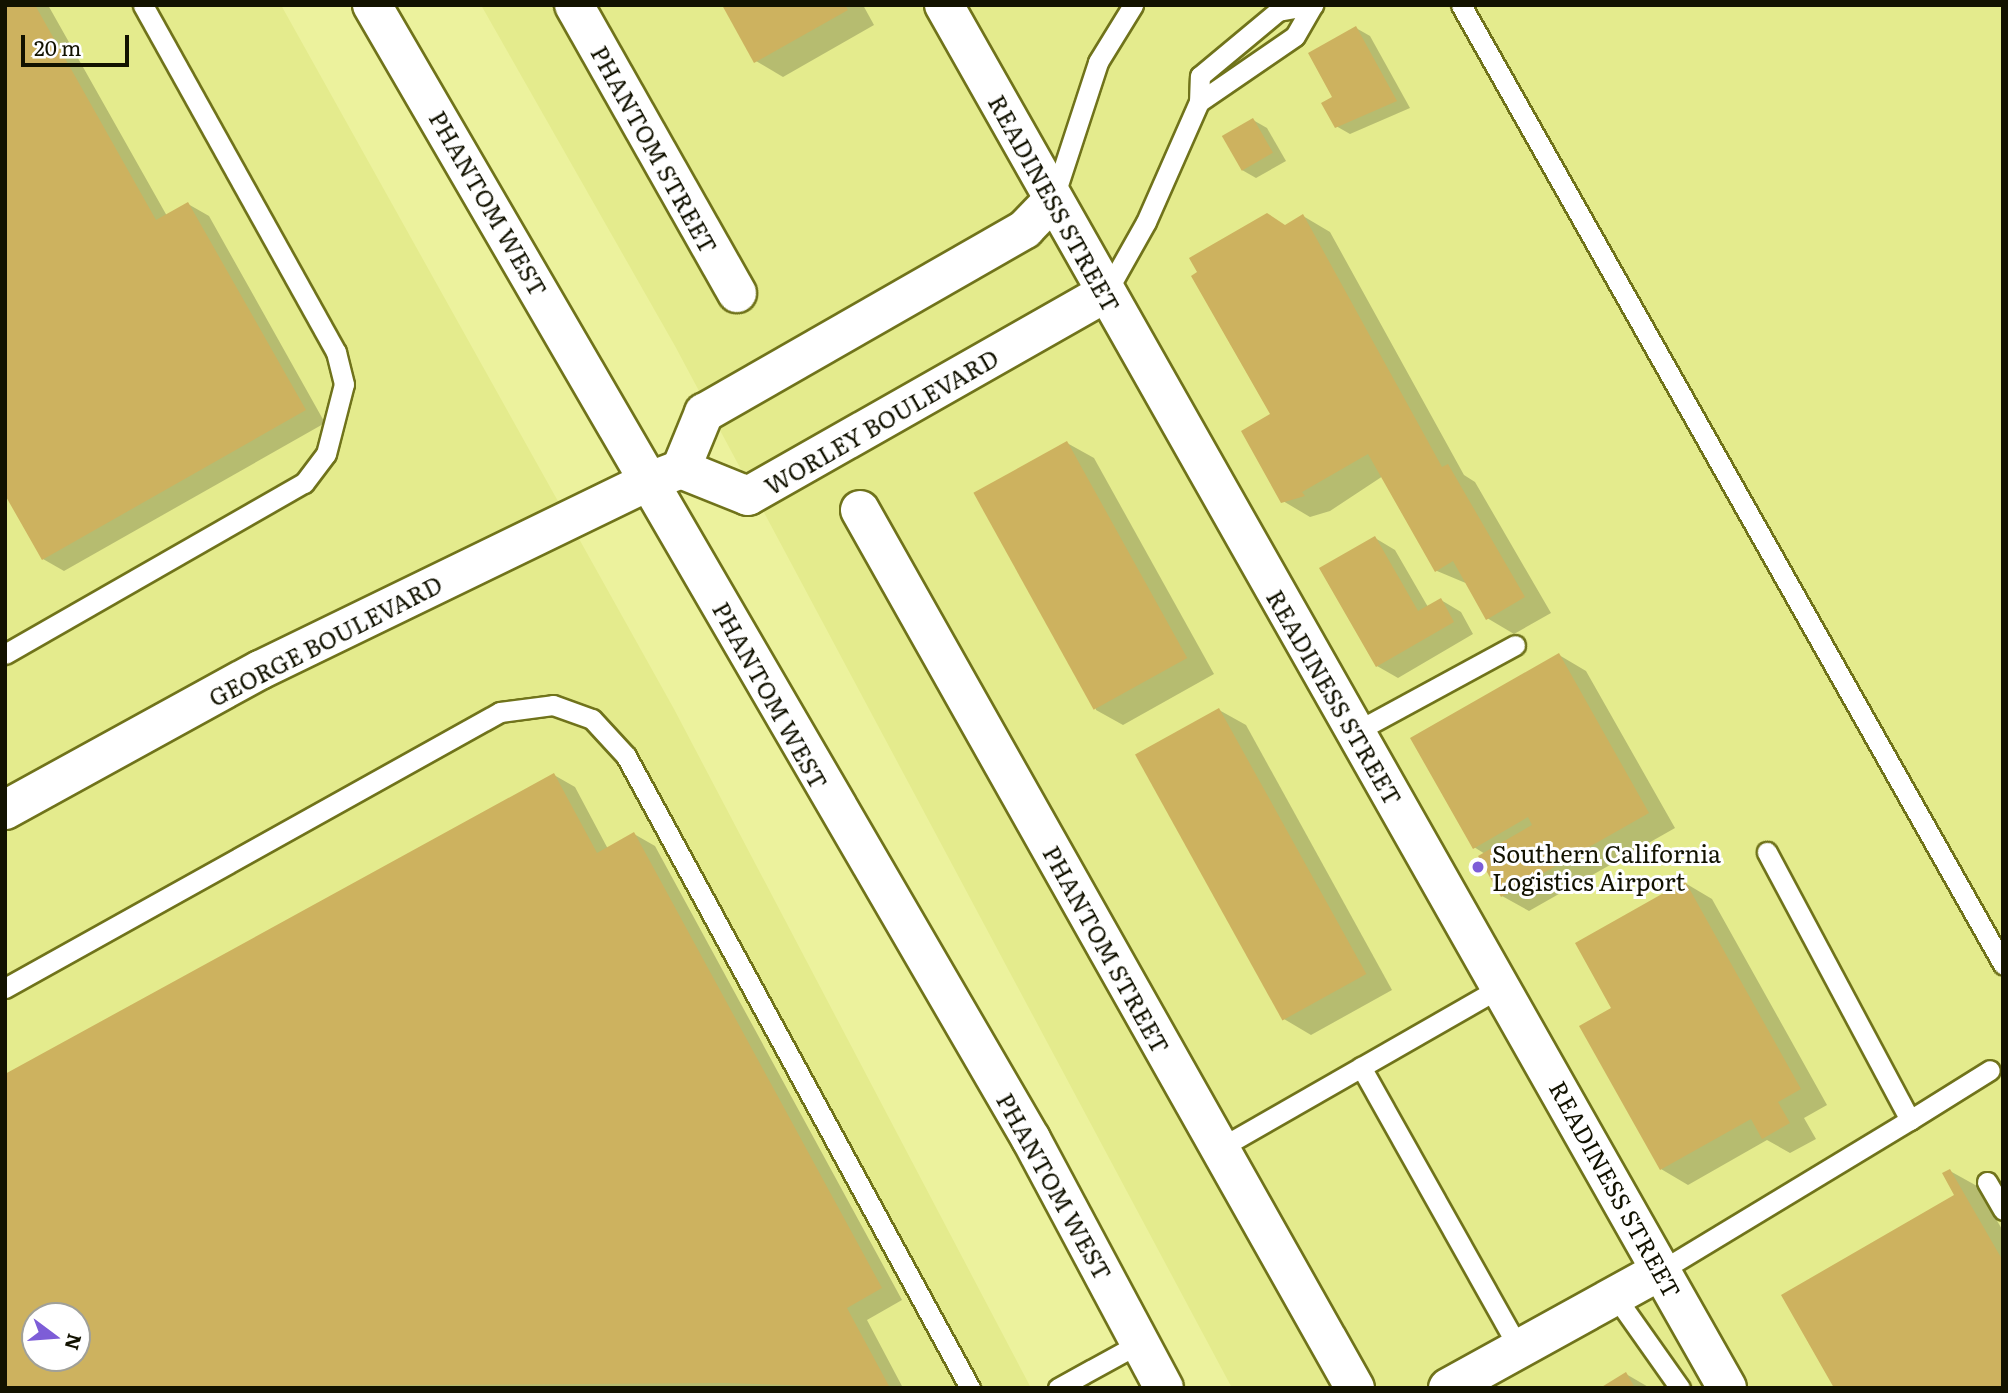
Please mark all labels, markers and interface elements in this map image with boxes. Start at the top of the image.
scale bar [24,21,133,65]
text: 20 m [34,31,81,62]
street label: PHANTOM STREET [586,40,724,258]
street label: READINESS STREET [983,89,1127,317]
street label: PHANTOM WEST [424,105,554,301]
street label: WORLEY BOULEVARD [759,342,1003,500]
street label: GEORGE BOULEVARD [203,569,447,711]
street label: READINESS STREET [1262,584,1408,810]
street label: PHANTOM WEST [708,596,834,794]
place label: Southern California Logistics Airport [1492,839,1721,895]
street label: PHANTOM STREET [1038,840,1176,1058]
marker: Southern California Logistics Airport [1470,859,1486,875]
street label: READINESS STREET [1544,1075,1688,1303]
street label: PHANTOM WEST [992,1087,1118,1285]
north arrow [21,1302,91,1372]
text: N [59,1331,90,1354]

